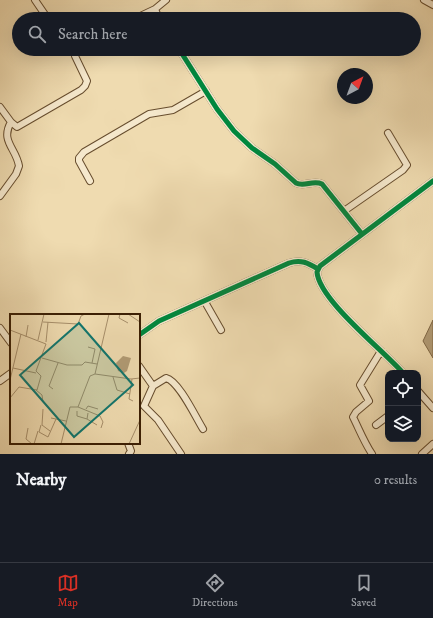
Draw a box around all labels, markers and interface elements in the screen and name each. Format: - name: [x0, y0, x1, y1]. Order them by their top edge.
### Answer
- search box: [12, 12, 421, 56]
- icon: search: [26, 23, 48, 45]
- text: Search here: [58, 25, 127, 44]
- north arrow: [337, 68, 373, 104]
- inset map: [10, 314, 140, 444]
- map controls: [385, 370, 421, 442]
- button: locate: [385, 370, 421, 406]
- button: layers: [385, 406, 421, 442]
- text: Nearby: [16, 469, 66, 491]
- text: 0 results: [374, 472, 417, 488]
- tab: Map: [57, 572, 79, 610]
- tab: Directions: [192, 572, 238, 610]
- tab: Saved: [351, 572, 376, 610]

